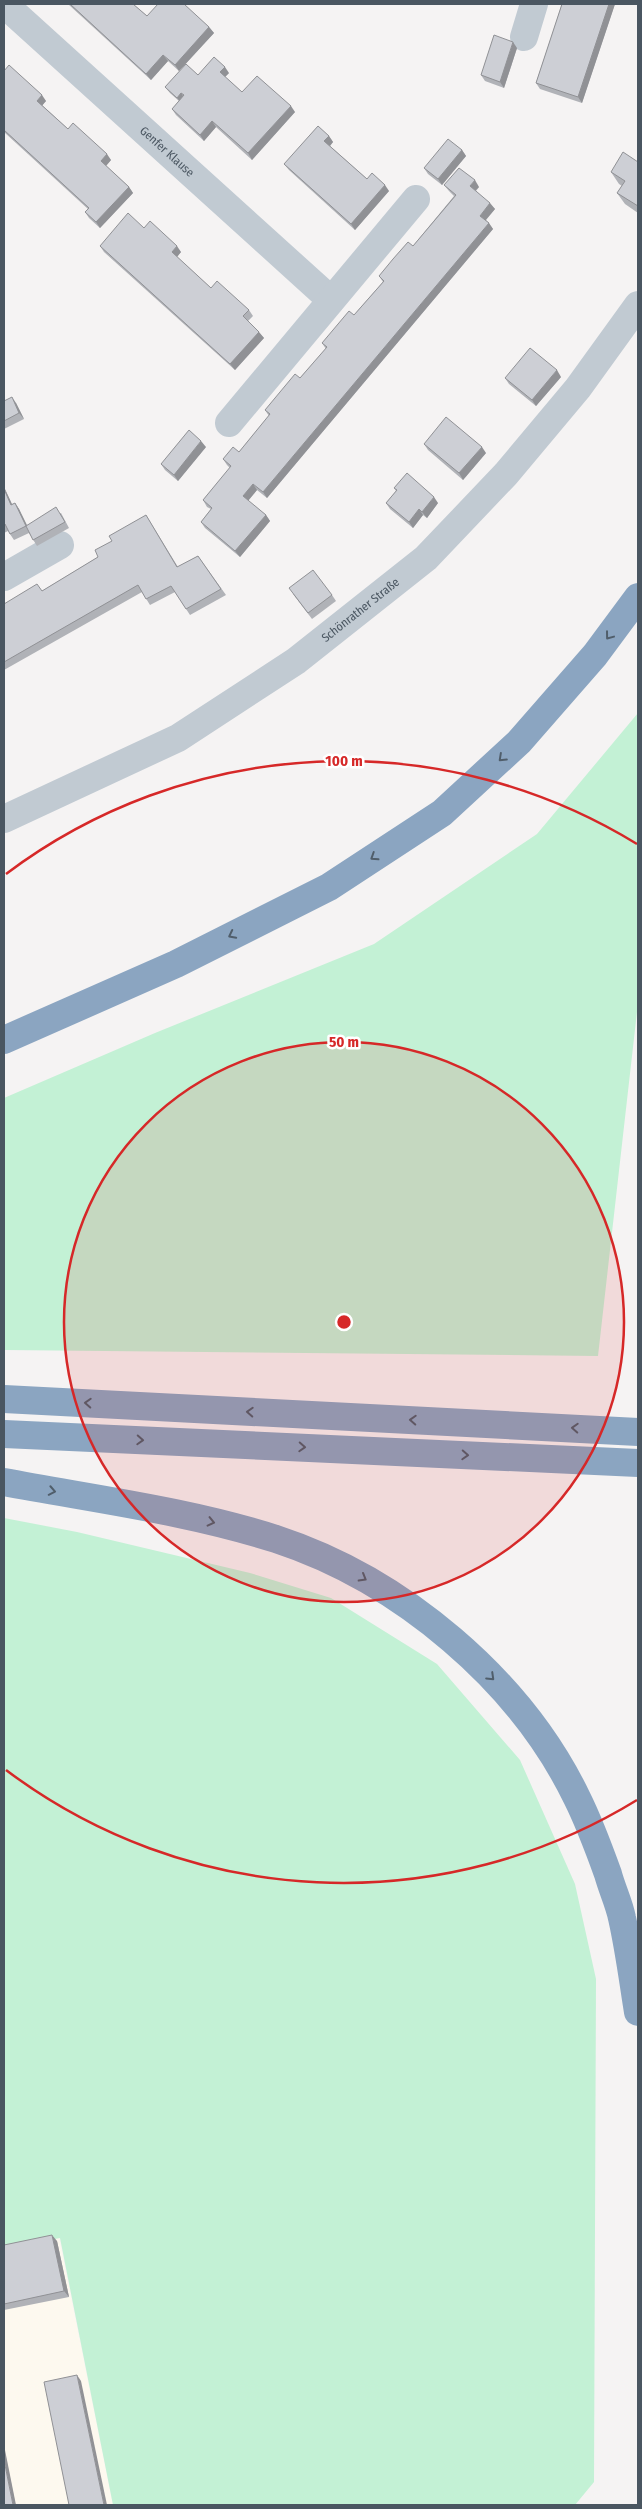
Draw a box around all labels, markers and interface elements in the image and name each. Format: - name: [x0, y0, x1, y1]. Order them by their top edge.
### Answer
- street label: Genfer Klause: [137, 124, 197, 180]
- street label: Schönrather Straße: [319, 575, 402, 645]
- one-way arrow: [606, 630, 615, 640]
- text: 100 m: [325, 752, 363, 770]
- one-way arrow: [498, 752, 507, 761]
- one-way arrow: [370, 851, 380, 860]
- one-way arrow: [228, 929, 237, 940]
- text: 50 m: [329, 1033, 359, 1051]
- centre of rings: [335, 1313, 353, 1331]
- one-way arrow: [84, 1398, 92, 1409]
- one-way arrow: [246, 1406, 254, 1417]
- one-way arrow: [408, 1414, 416, 1425]
- one-way arrow: [571, 1423, 579, 1434]
- one-way arrow: [136, 1434, 144, 1445]
- one-way arrow: [298, 1442, 306, 1453]
- one-way arrow: [461, 1449, 469, 1460]
- one-way arrow: [47, 1485, 56, 1496]
- one-way arrow: [207, 1516, 216, 1527]
- one-way arrow: [357, 1572, 366, 1582]
- one-way arrow: [485, 1671, 494, 1680]

